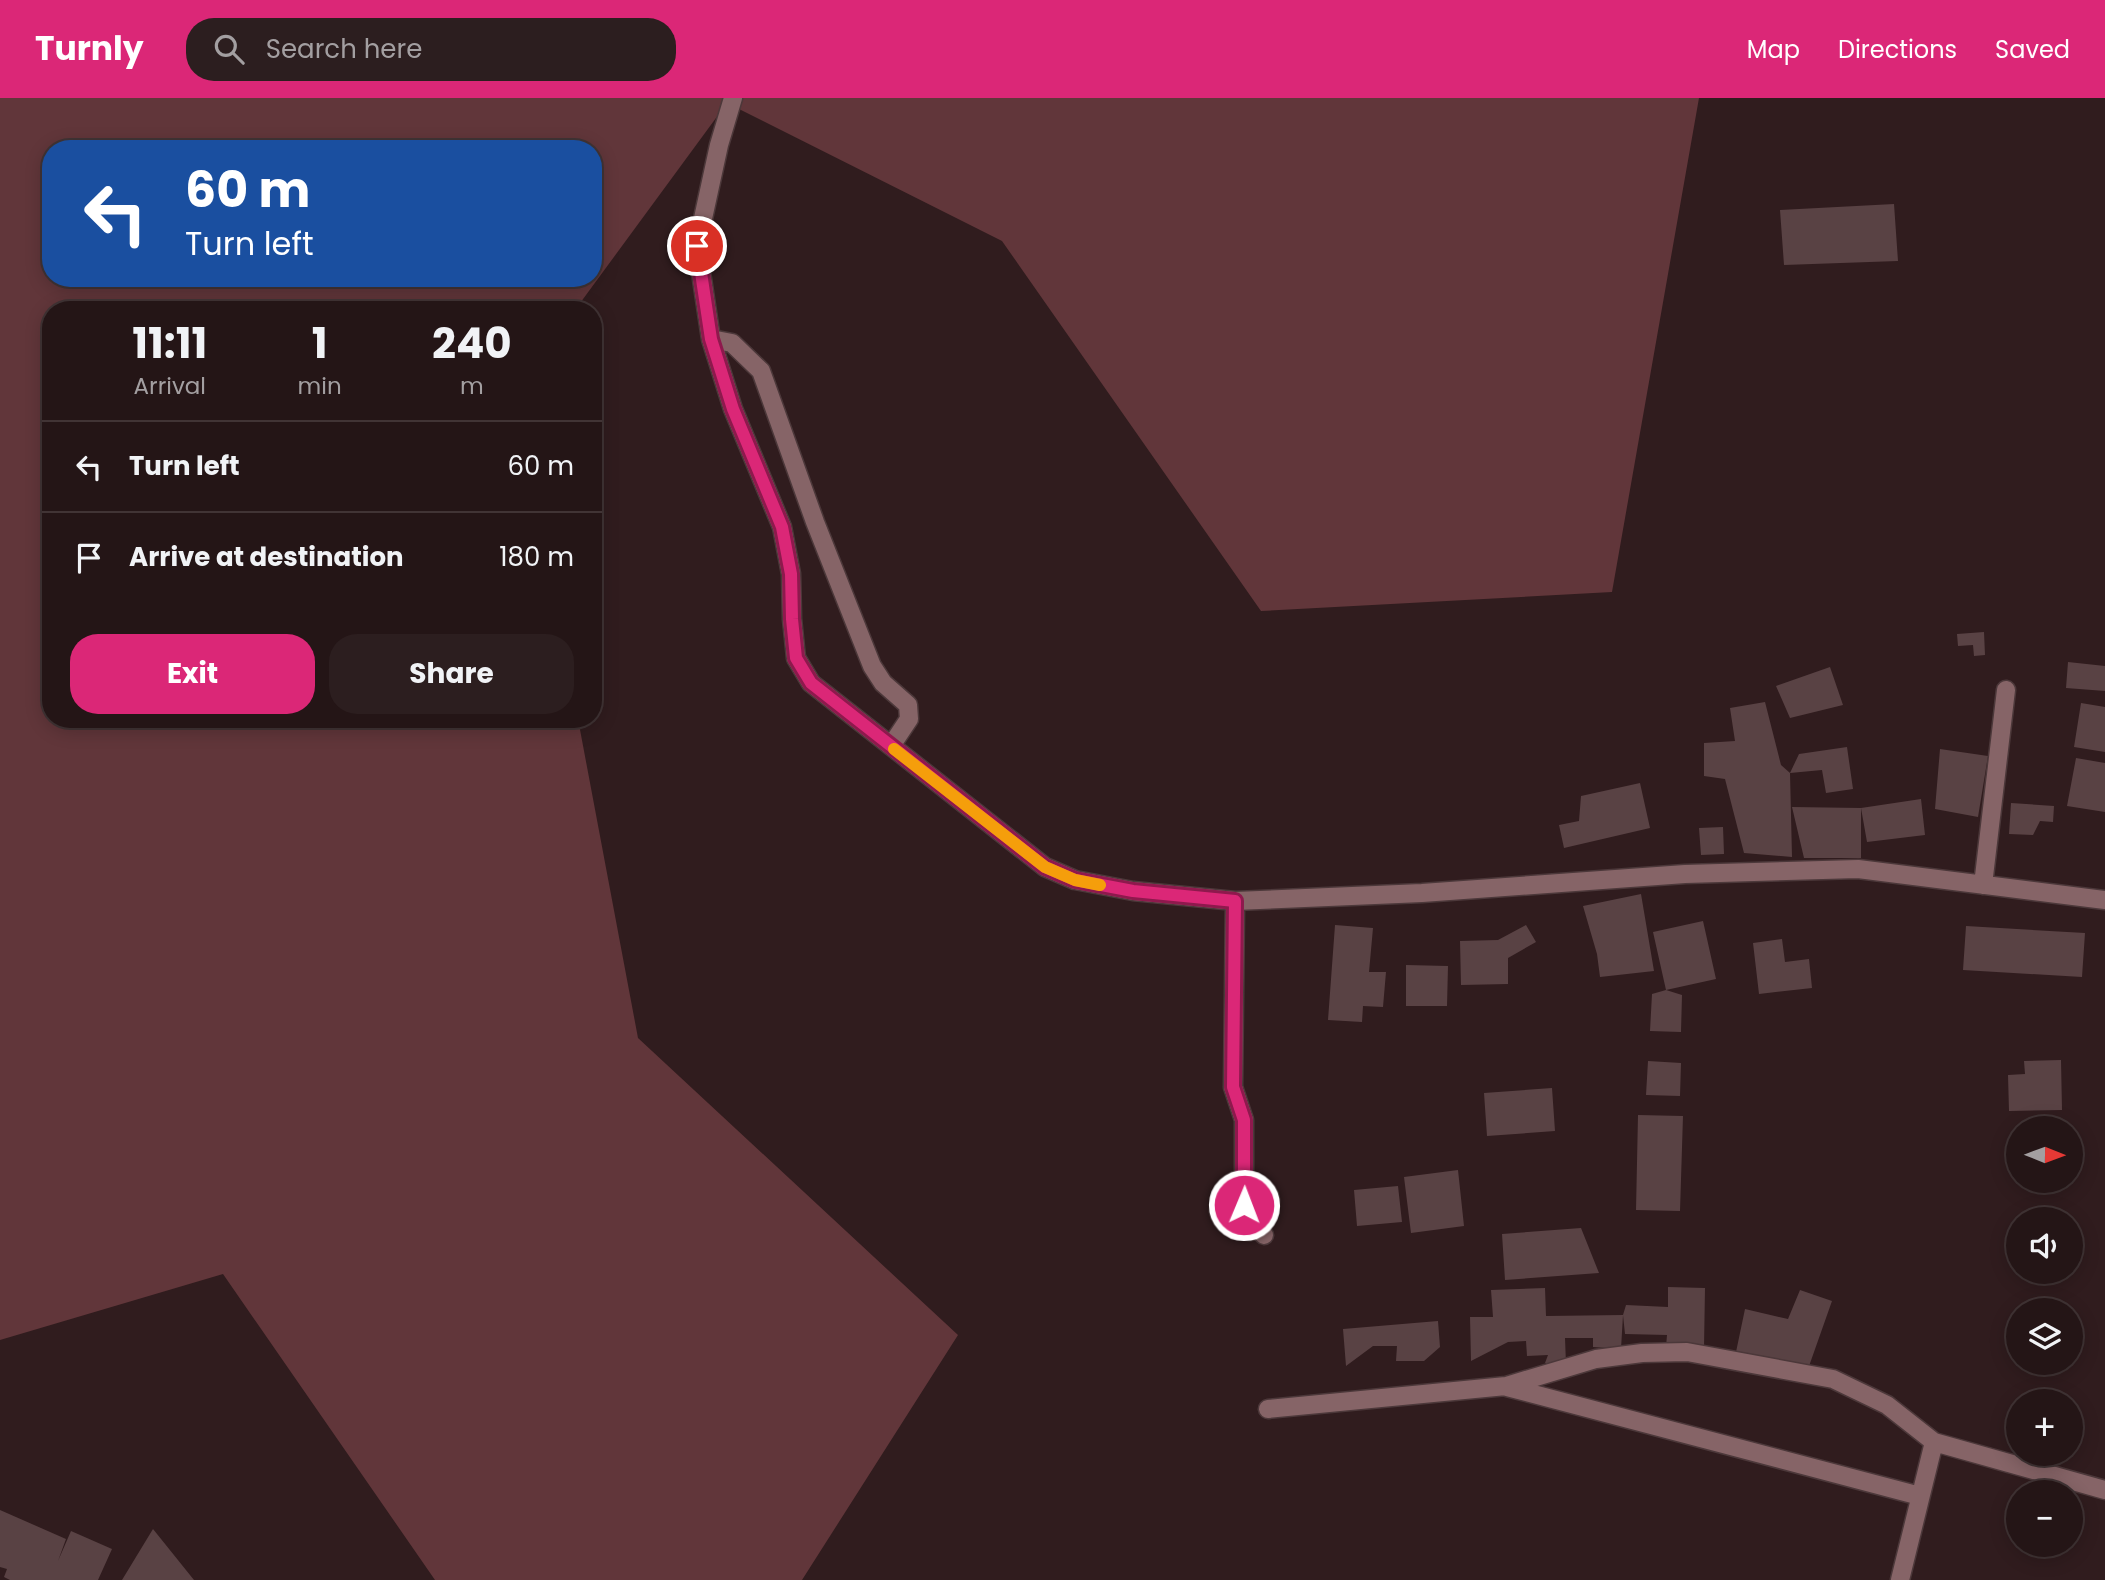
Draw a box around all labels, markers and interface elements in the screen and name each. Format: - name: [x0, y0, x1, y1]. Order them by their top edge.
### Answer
- search box: [186, 18, 676, 81]
- text: Turnly: [35, 25, 144, 72]
- icon: search: [210, 30, 248, 68]
- text: Search here: [266, 31, 422, 67]
- text: Map: [1747, 33, 1800, 66]
- text: Directions: [1838, 33, 1957, 66]
- text: Saved: [1995, 33, 2070, 66]
- text: 60 m: [185, 156, 310, 224]
- icon: left: [70, 168, 161, 259]
- pin: [667, 216, 727, 276]
- text: Turn left: [185, 221, 314, 266]
- icon: arrive: [678, 227, 716, 265]
- text: 11:11: [132, 314, 207, 373]
- text: 1: [312, 314, 328, 373]
- text: 240: [432, 314, 512, 373]
- text: Arrival: [134, 370, 206, 402]
- text: min: [298, 370, 342, 402]
- text: m: [460, 370, 484, 402]
- icon: left: [70, 448, 108, 486]
- text: Turn left: [129, 448, 240, 484]
- text: 60 m: [507, 448, 574, 484]
- icon: arrive: [70, 539, 108, 577]
- text: Arrive at destination: [129, 539, 404, 575]
- text: 180 m: [499, 539, 574, 575]
- button: Exit: [70, 634, 315, 714]
- button: Share: [329, 634, 574, 714]
- north arrow: [2006, 1116, 2082, 1194]
- map controls: [2006, 1116, 2083, 1557]
- position arrow: [1207, 1168, 1281, 1242]
- button: sound: [2006, 1207, 2083, 1284]
- button: layers: [2006, 1298, 2083, 1375]
- button: +: [2006, 1389, 2083, 1466]
- button: −: [2006, 1480, 2083, 1557]

